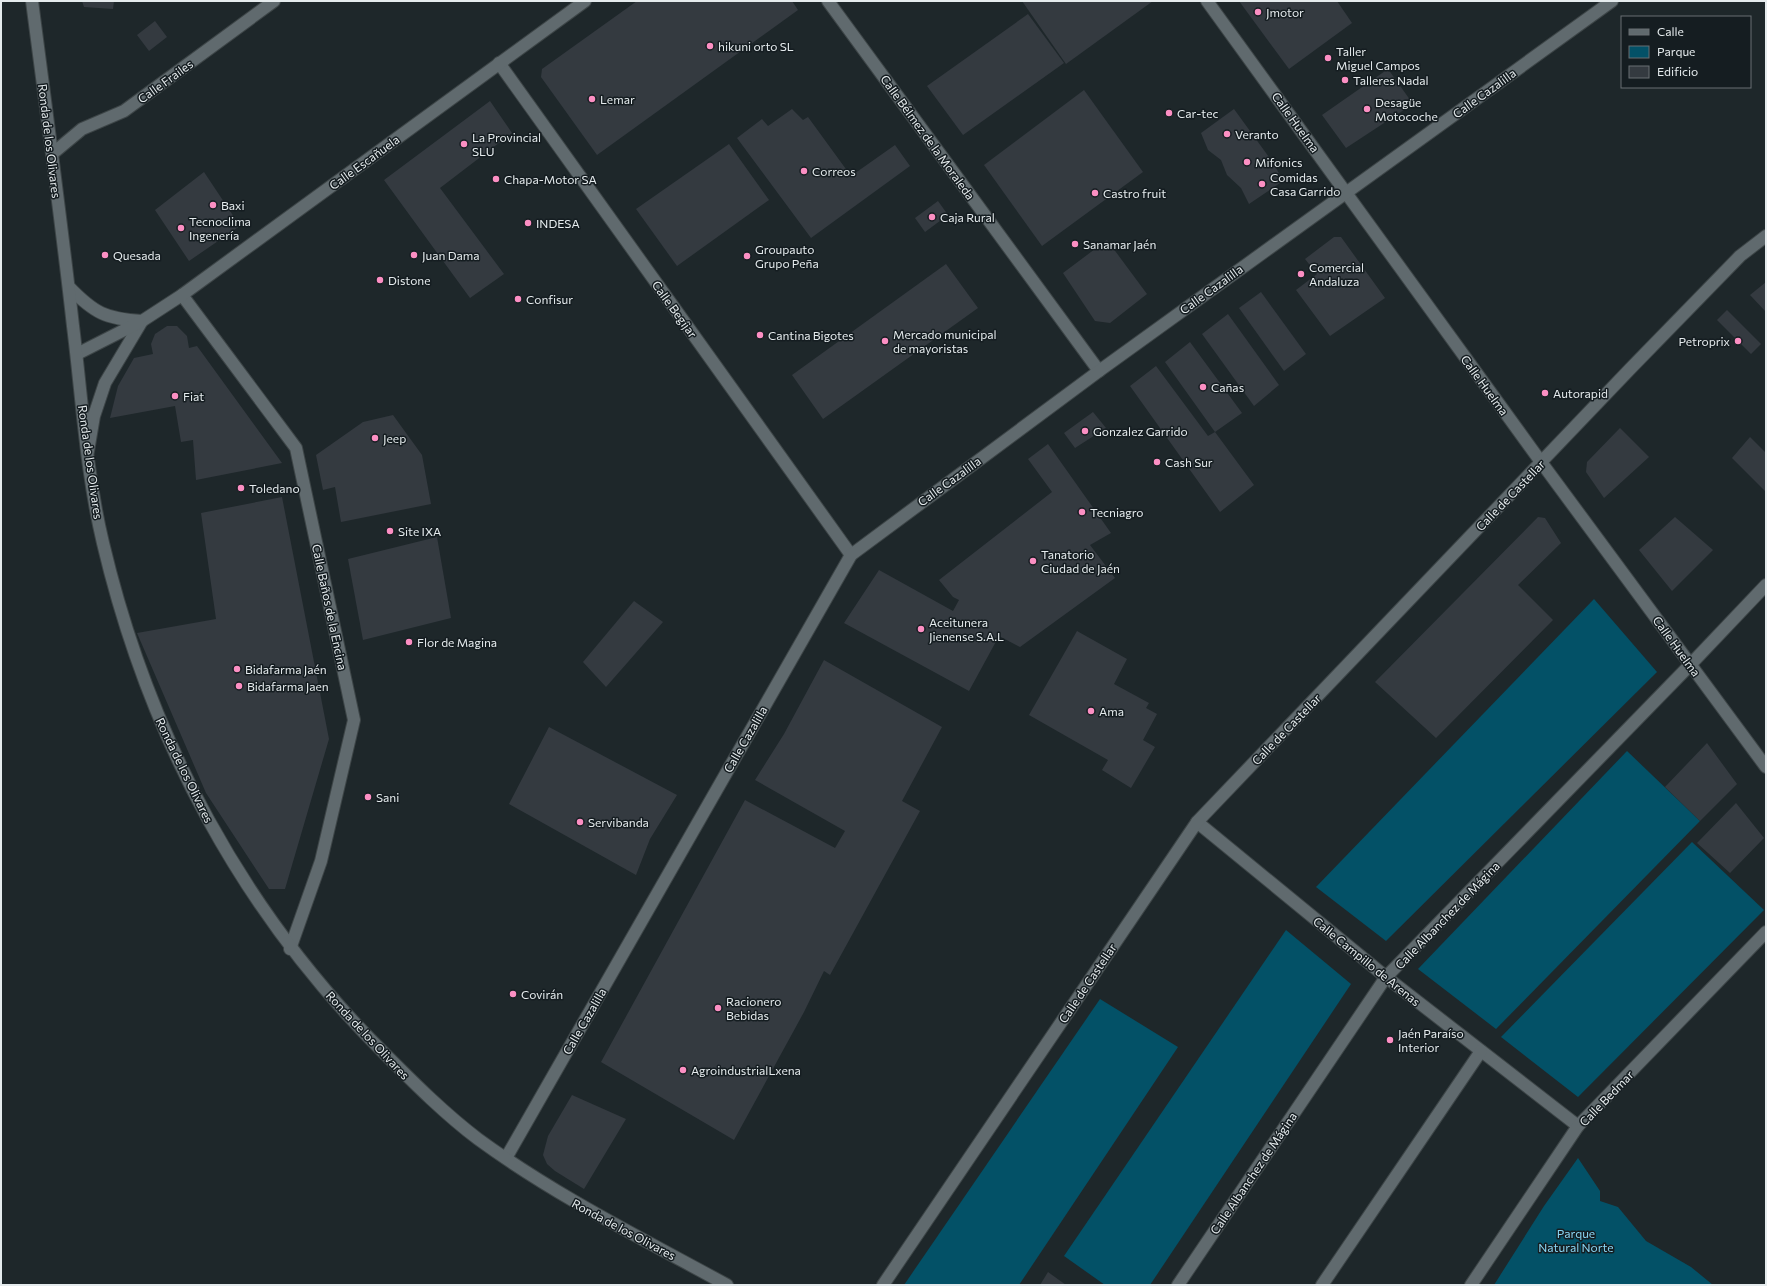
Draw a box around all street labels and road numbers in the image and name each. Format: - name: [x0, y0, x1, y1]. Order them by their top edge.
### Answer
- street label: Calle Frailes: [135, 56, 195, 106]
- street label: Calle Cazalilla: [1450, 65, 1518, 121]
- street label: Calle Bélmez de la Moraleda: [878, 72, 978, 202]
- street label: Ronda de los Olivares: [36, 83, 64, 199]
- street label: Calle Huelma: [1269, 89, 1323, 155]
- street label: Calle Escañuela: [326, 132, 402, 192]
- street label: Calle Cazalilla: [1177, 261, 1245, 317]
- street label: Calle Begíjar: [650, 278, 700, 340]
- street label: Calle Huelma: [1458, 352, 1512, 418]
- street label: Ronda de los Olivares: [76, 404, 106, 520]
- street label: Calle Cazalilla: [915, 453, 983, 509]
- street label: Calle de Castellar: [1473, 457, 1547, 533]
- street label: Calle Baños de la Encina: [310, 543, 350, 671]
- street label: Calle Huelma: [1650, 613, 1704, 679]
- street label: Calle de Castellar: [1249, 691, 1323, 767]
- street label: Calle Cazalilla: [720, 703, 770, 775]
- street label: Ronda de los Olivares: [153, 715, 217, 825]
- street label: Calle Albanchez de Mágina: [1392, 858, 1502, 972]
- street label: Calle Campillo de Arenas: [1311, 914, 1423, 1008]
- street label: Calle de Castellar: [1055, 940, 1119, 1025]
- street label: Calle Cazalilla: [559, 985, 609, 1057]
- street label: Ronda de los Olivares: [324, 988, 412, 1082]
- street label: Calle Bedmar: [1576, 1067, 1636, 1129]
- street label: Calle Albanchez de Mágina: [1207, 1109, 1299, 1237]
- street label: Ronda de los Olivares: [570, 1196, 678, 1262]

